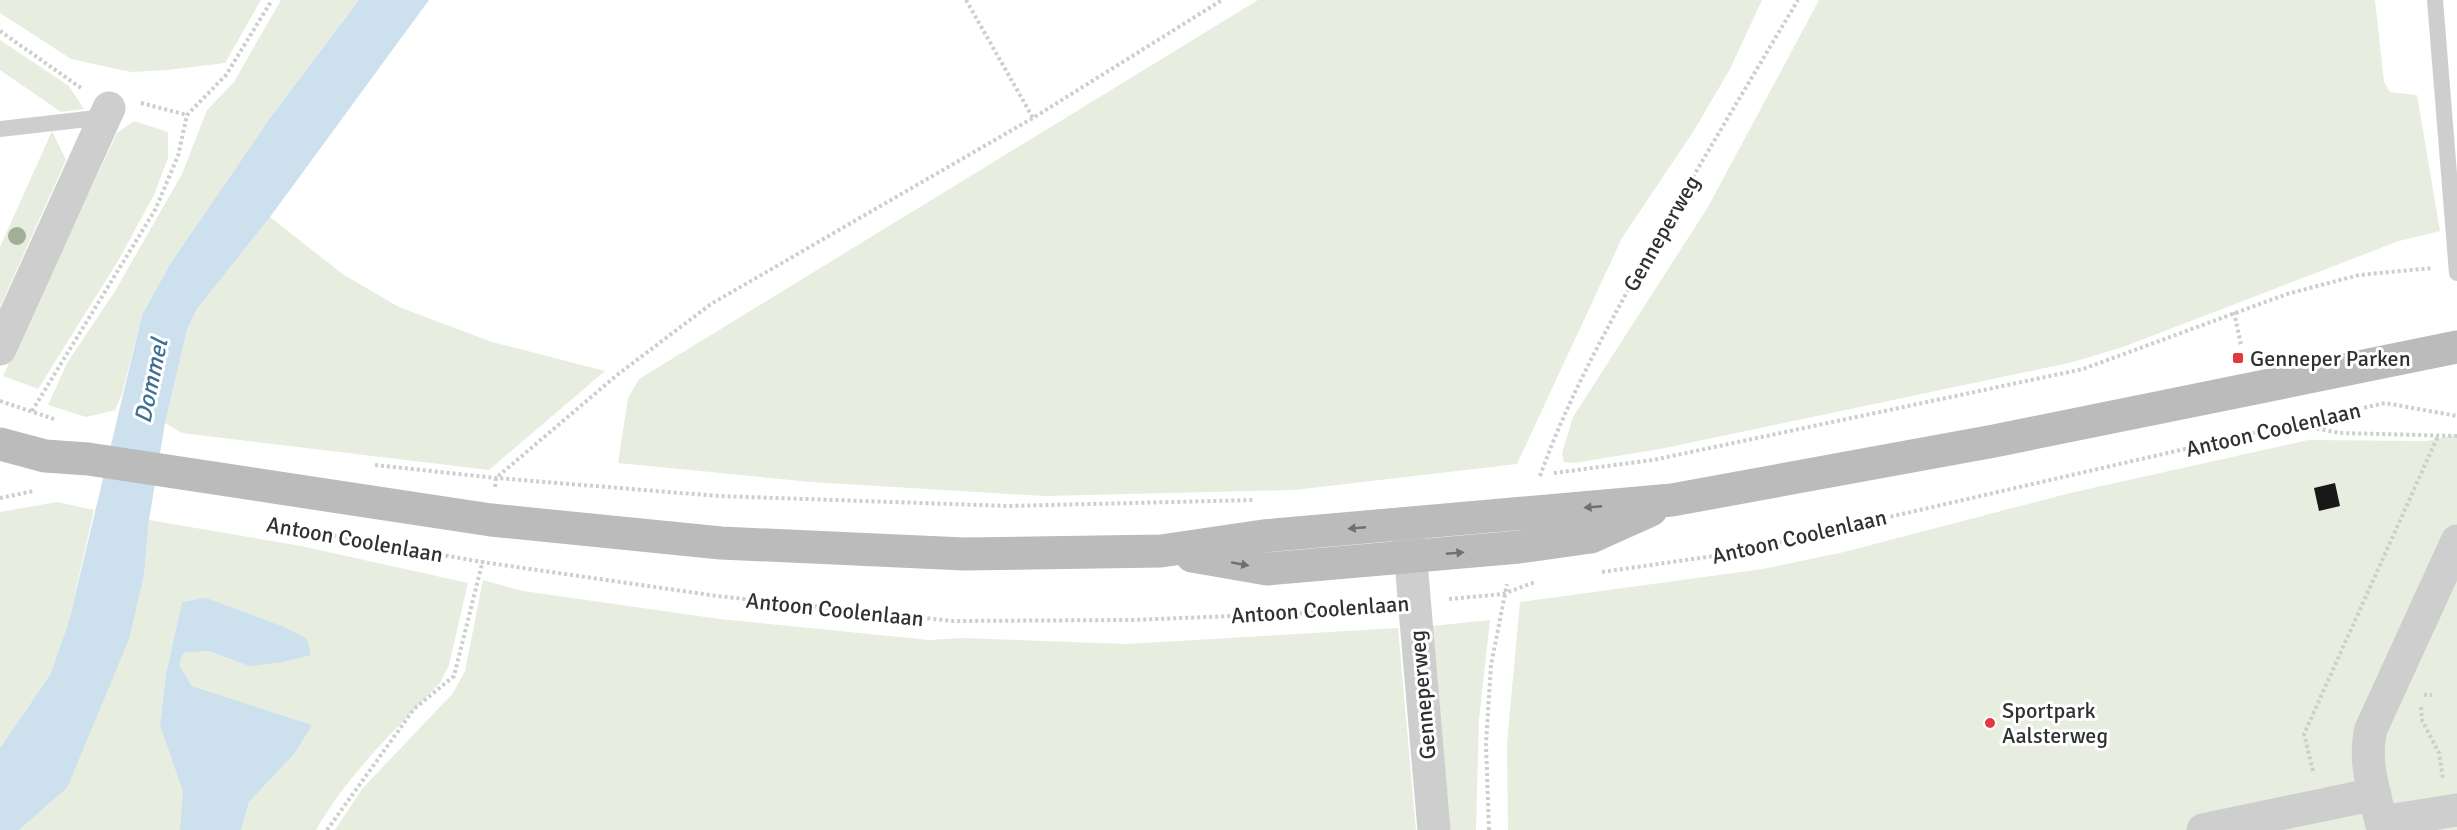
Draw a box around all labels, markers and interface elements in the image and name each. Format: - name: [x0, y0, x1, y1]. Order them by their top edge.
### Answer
- street label: Genneperweg: [1617, 170, 1706, 296]
- water label: Dommel: [127, 334, 175, 426]
- place label: Genneper Parken: [2250, 345, 2411, 372]
- marker: Genneper Parken: [2231, 351, 2245, 365]
- street label: Antoon Coolenlaan: [2183, 396, 2363, 463]
- one-way arrow: [1583, 502, 1602, 512]
- street label: Antoon Coolenlaan: [1709, 503, 1889, 570]
- street label: Antoon Coolenlaan: [265, 511, 445, 568]
- one-way arrow: [1347, 524, 1366, 533]
- one-way arrow: [1445, 548, 1464, 558]
- one-way arrow: [1230, 560, 1249, 569]
- street label: Antoon Coolenlaan: [745, 587, 925, 632]
- street label: Antoon Coolenlaan: [1230, 590, 1410, 629]
- street label: Genneperweg: [1403, 629, 1442, 761]
- place label: Sportpark Aalsterweg: [2002, 697, 2108, 749]
- marker: Sportpark Aalsterweg: [1983, 716, 1997, 730]

